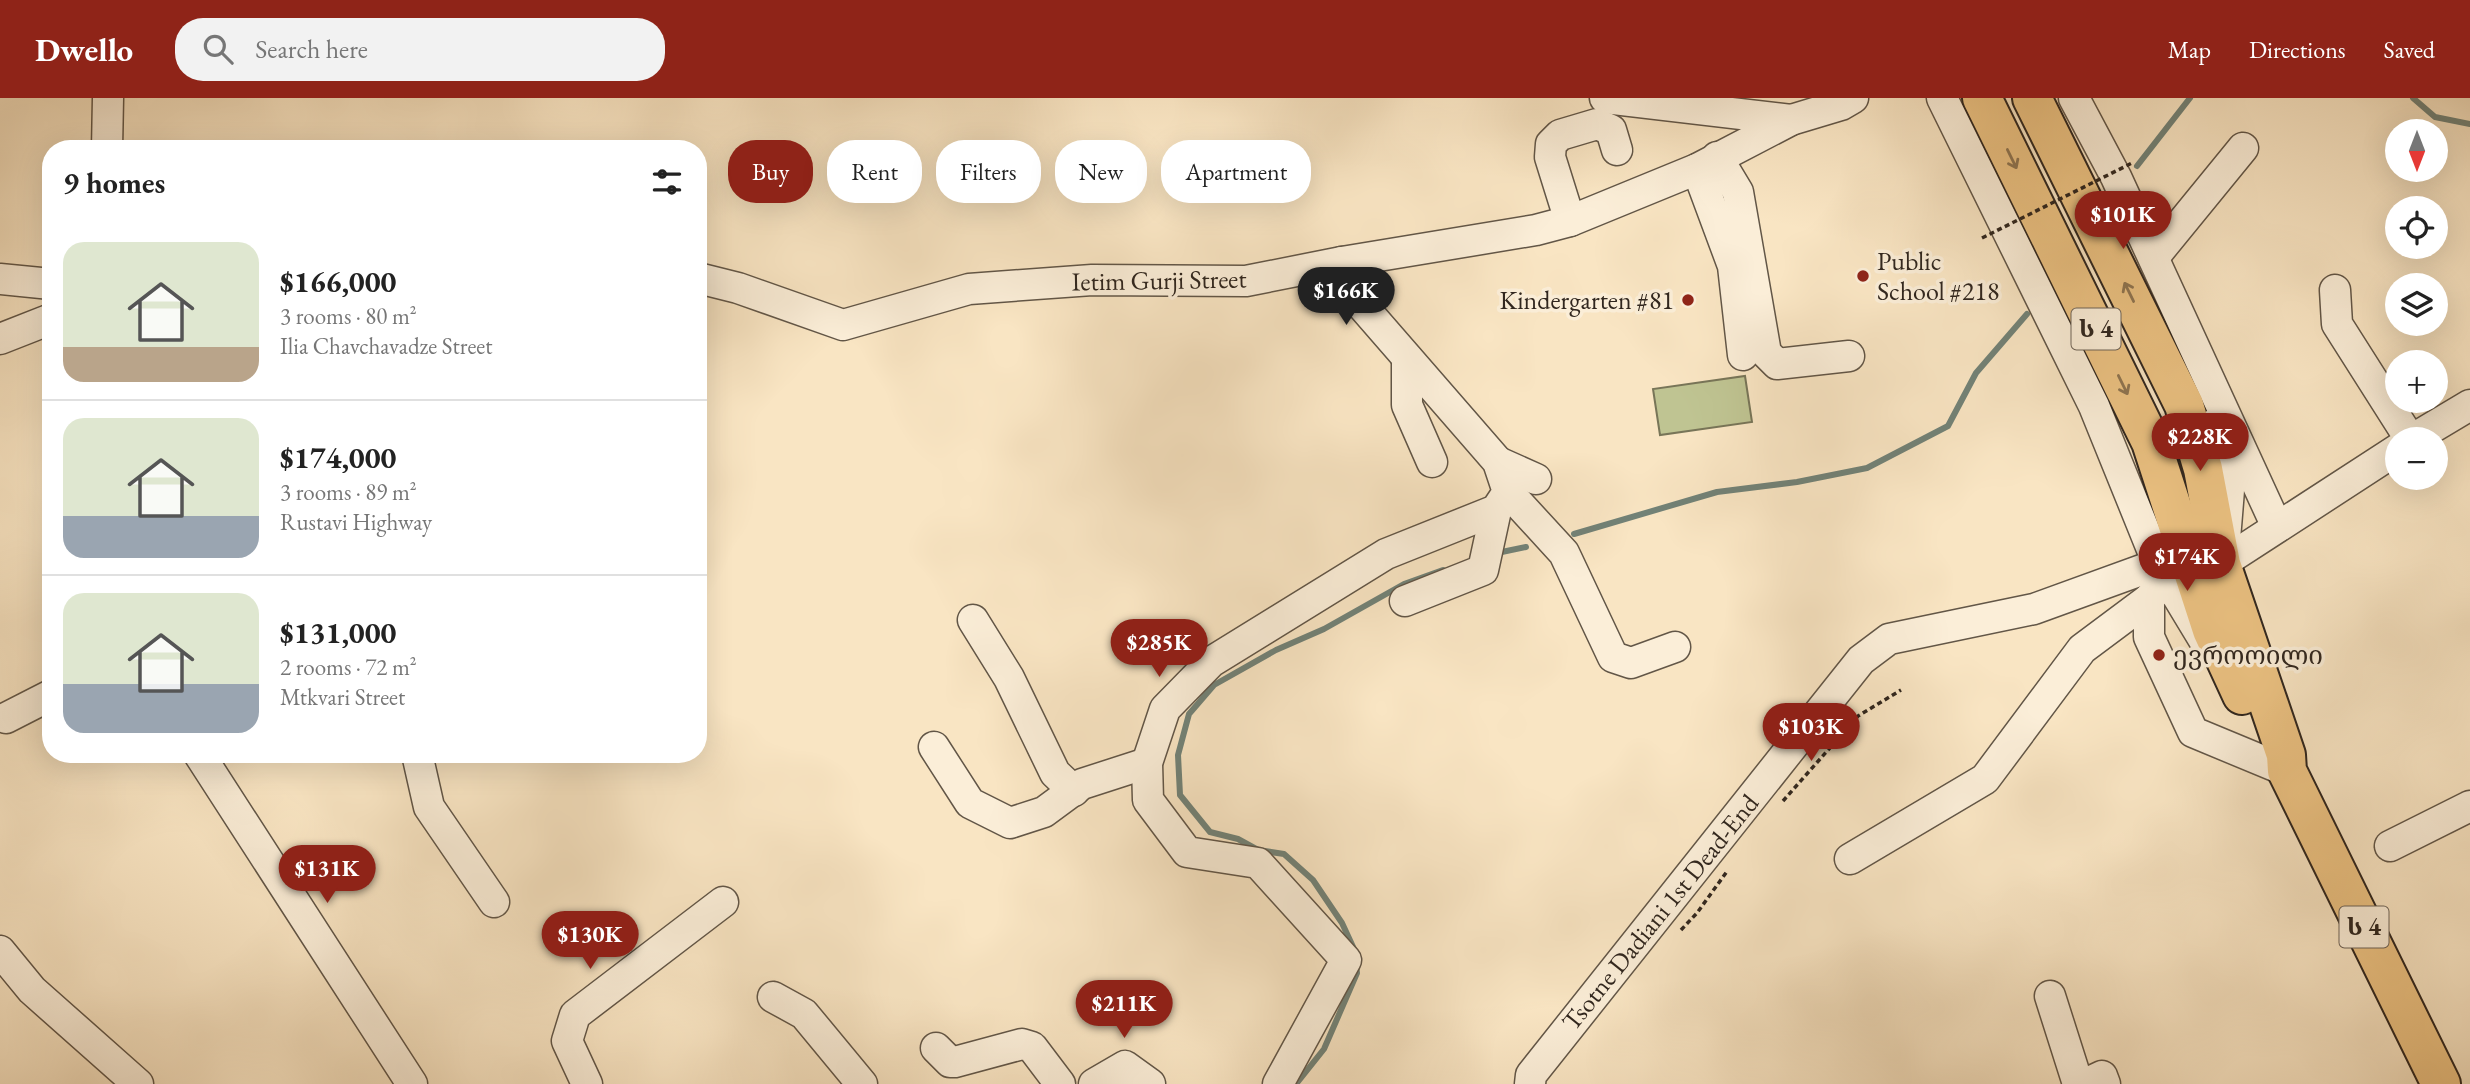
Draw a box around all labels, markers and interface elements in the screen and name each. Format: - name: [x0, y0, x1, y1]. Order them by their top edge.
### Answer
- search box: [175, 18, 665, 81]
- text: Dwello: [35, 28, 133, 71]
- icon: search: [199, 30, 237, 68]
- text: Search here: [255, 32, 368, 66]
- text: Map: [2168, 34, 2211, 65]
- text: Directions: [2249, 34, 2346, 65]
- text: Saved: [2384, 34, 2435, 65]
- north arrow: [2385, 119, 2448, 182]
- map controls: [2385, 119, 2448, 490]
- chip: Buy: [728, 140, 813, 203]
- chip: Rent: [827, 140, 922, 203]
- chip: Filters: [936, 140, 1041, 203]
- chip: New: [1055, 140, 1147, 203]
- chip: Apartment: [1161, 140, 1311, 203]
- one-way arrow: [2006, 148, 2019, 169]
- text: 9 homes: [63, 163, 165, 202]
- icon: filters: [648, 163, 686, 201]
- pin: $101K: [2074, 192, 2172, 251]
- button: locate: [2385, 196, 2448, 259]
- text: $101K: [2091, 199, 2155, 229]
- place label: Public School #218: [1877, 244, 1999, 308]
- street label: Ietim Gurji Street: [1071, 261, 1247, 299]
- text: $166,000: [280, 262, 396, 301]
- pin: $166K: [1297, 268, 1395, 327]
- marker: Public School #218: [1855, 268, 1871, 284]
- icon: home: [119, 270, 203, 354]
- button: layers: [2385, 273, 2448, 336]
- text: $166K: [1314, 275, 1378, 305]
- one-way arrow: [2121, 282, 2135, 303]
- place label: Kindergarten #81: [1499, 283, 1674, 317]
- marker: Kindergarten #81: [1680, 292, 1696, 308]
- text: 3 rooms · 80 m²: [280, 301, 417, 331]
- road number: ს 4: [2072, 308, 2120, 350]
- text: Ilia Chavchavadze Street: [280, 331, 492, 361]
- button: +: [2385, 350, 2448, 413]
- one-way arrow: [2117, 374, 2131, 395]
- pin: $228K: [2151, 414, 2249, 473]
- text: $228K: [2168, 421, 2232, 451]
- button: −: [2385, 427, 2448, 490]
- text: $174,000: [280, 438, 396, 477]
- icon: home: [119, 446, 203, 530]
- text: 3 rooms · 89 m²: [280, 477, 417, 507]
- text: Rustavi Highway: [280, 507, 432, 537]
- pin: $174K: [2138, 533, 2236, 593]
- text: $174K: [2155, 541, 2219, 571]
- text: $131,000: [280, 613, 396, 652]
- pin: $285K: [1110, 620, 1208, 679]
- icon: home: [119, 621, 203, 705]
- text: $285K: [1127, 627, 1191, 657]
- place label: ევროოილი: [2173, 638, 2323, 672]
- marker: ევროოილი: [2151, 647, 2167, 663]
- text: 2 rooms · 72 m²: [280, 652, 417, 682]
- text: Mtkvari Street: [280, 682, 405, 712]
- pin: $103K: [1762, 704, 1860, 763]
- text: $103K: [1779, 711, 1843, 741]
- street label: Tsotne Dadiani 1st Dead-End: [1554, 786, 1766, 1037]
- pin: $131K: [278, 846, 376, 905]
- text: $131K: [295, 853, 359, 883]
- road number: ს 4: [2340, 906, 2388, 948]
- pin: $130K: [541, 912, 639, 971]
- text: $130K: [558, 919, 622, 949]
- pin: $211K: [1075, 981, 1173, 1040]
- text: $211K: [1092, 988, 1156, 1018]

